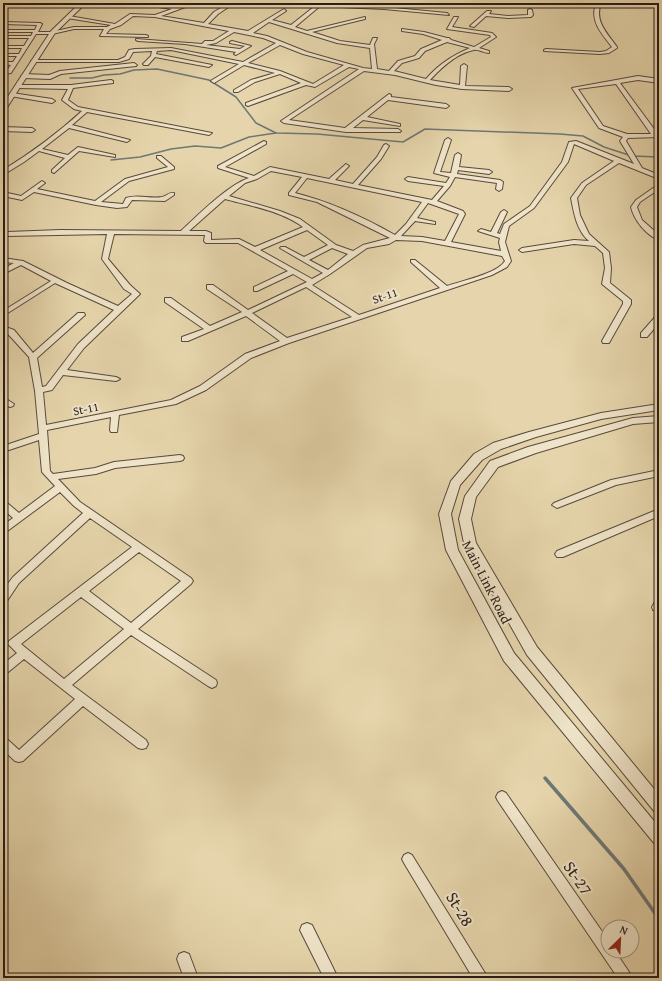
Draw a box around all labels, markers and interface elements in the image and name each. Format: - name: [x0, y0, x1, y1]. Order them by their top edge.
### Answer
- street label: St-11: [370, 283, 400, 308]
- street label: St-11: [72, 398, 100, 419]
- street label: Main Link Road: [457, 537, 517, 628]
- street label: St-27: [558, 856, 599, 900]
- street label: St-28: [440, 887, 481, 931]
- north arrow: [600, 919, 640, 959]
- text: N: [617, 921, 631, 939]

